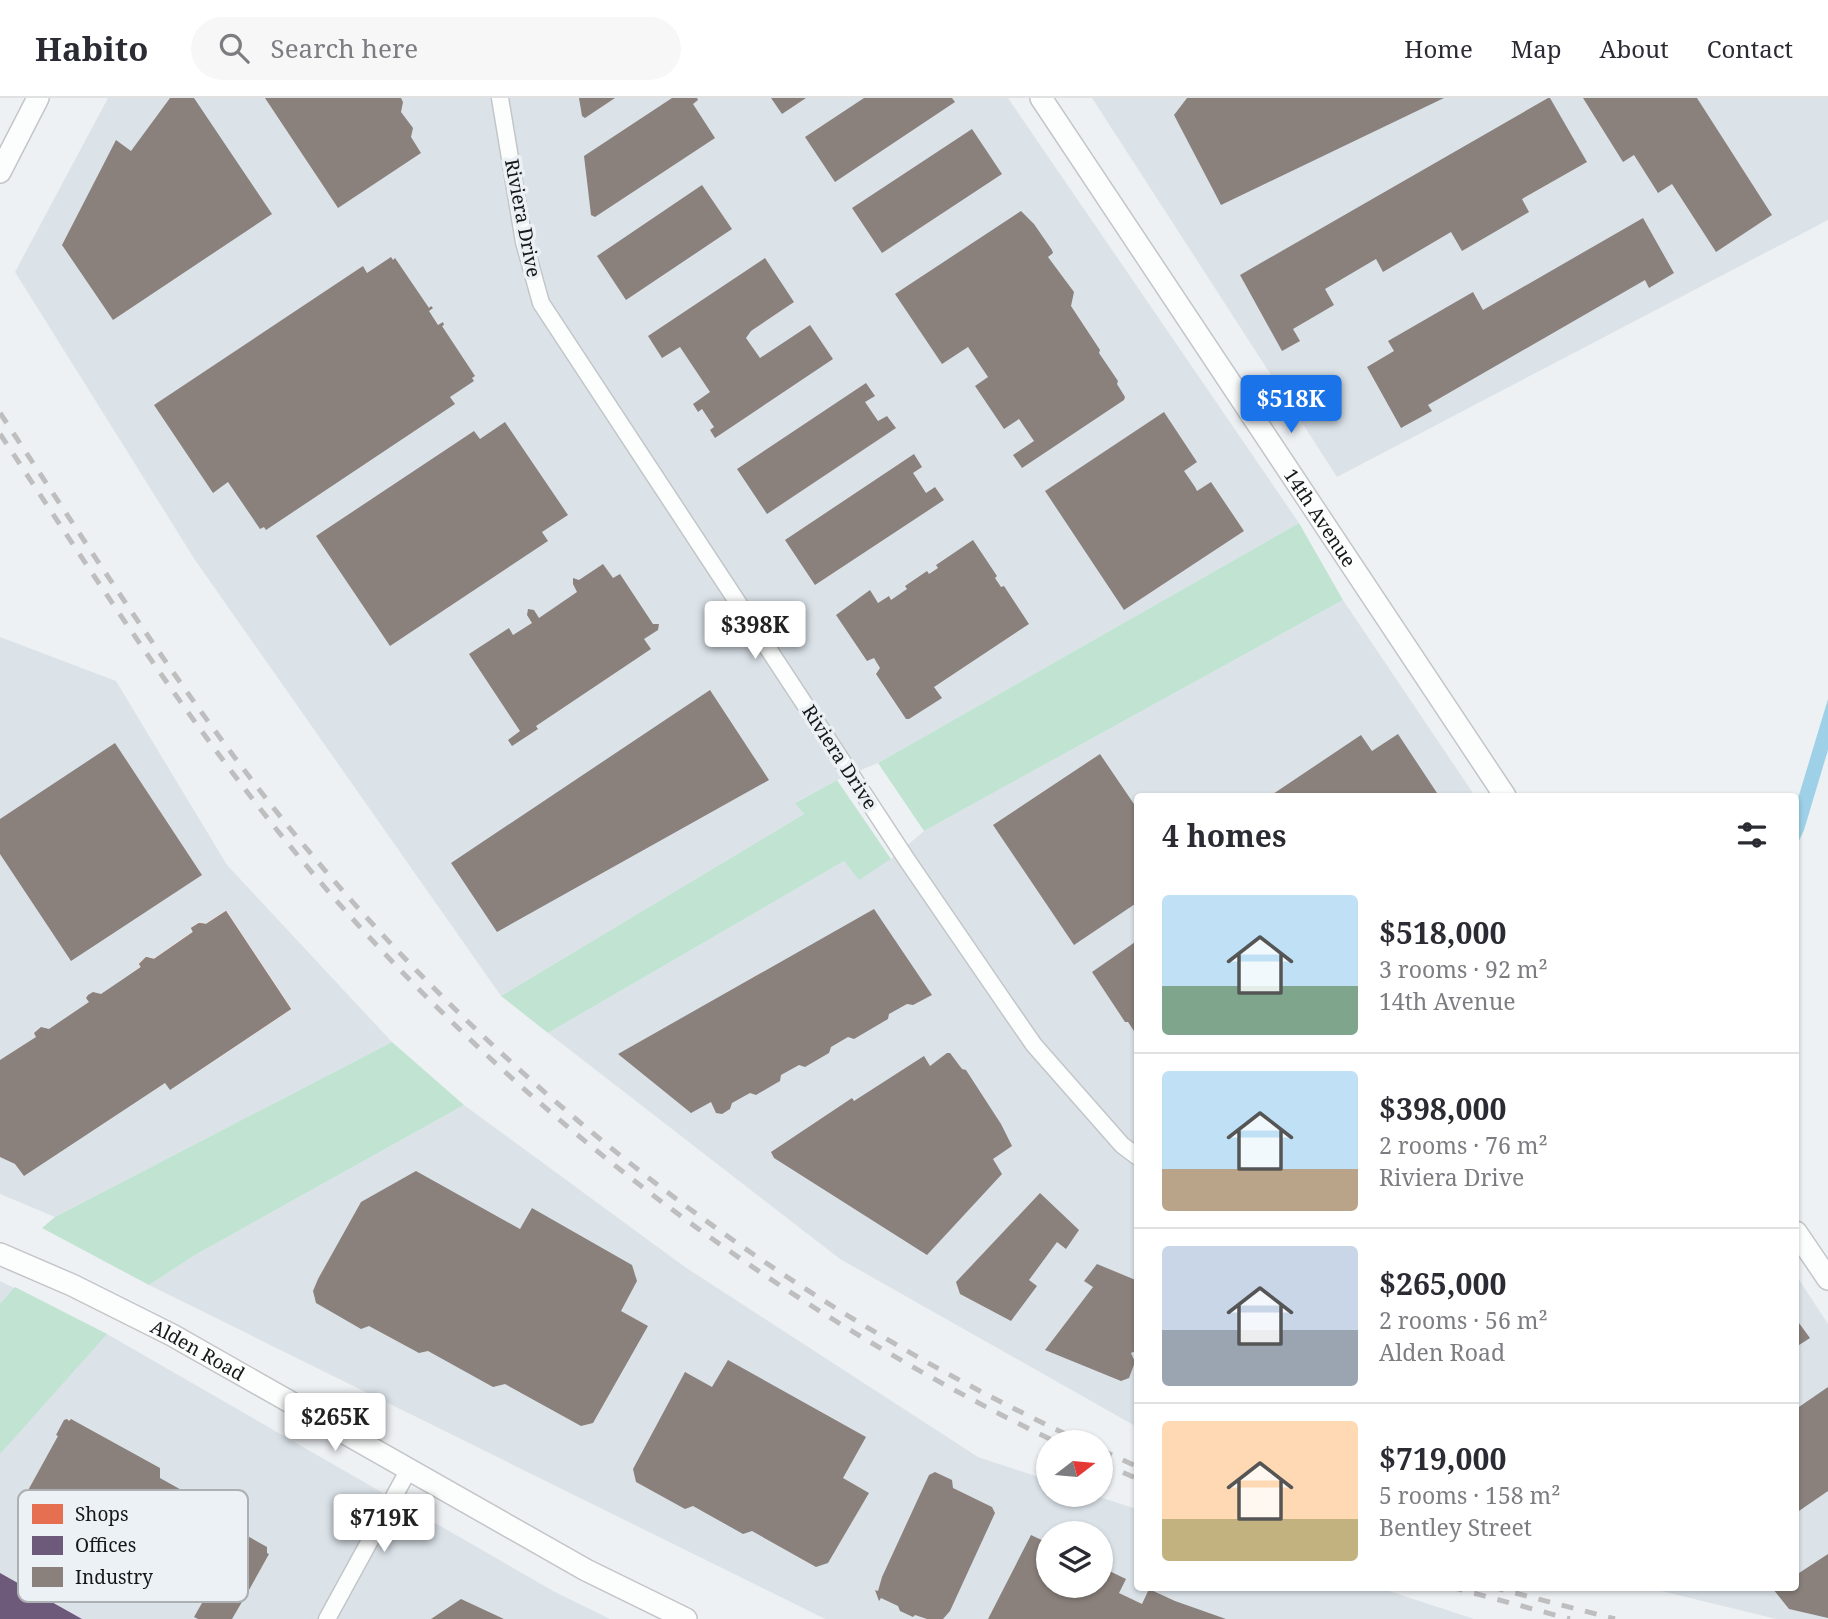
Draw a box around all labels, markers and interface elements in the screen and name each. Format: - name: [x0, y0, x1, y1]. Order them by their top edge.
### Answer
- search box: [191, 17, 681, 80]
- text: Habito: [35, 26, 149, 71]
- icon: search: [215, 29, 253, 67]
- text: Search here: [271, 30, 418, 66]
- text: Home: [1404, 32, 1473, 65]
- text: Map: [1511, 32, 1562, 65]
- text: About: [1600, 32, 1669, 65]
- text: Contact: [1707, 32, 1793, 65]
- street label: Riviera Drive: [499, 157, 547, 279]
- pin: $518K: [1242, 376, 1340, 435]
- text: $518K: [1257, 382, 1325, 414]
- street label: 14th Avenue: [1278, 463, 1362, 572]
- pin: $398K: [706, 602, 804, 661]
- text: $398K: [721, 608, 789, 640]
- street label: Riviera Drive: [796, 700, 884, 814]
- text: 4 homes: [1162, 815, 1286, 856]
- icon: filters: [1733, 816, 1771, 854]
- text: $518,000: [1379, 912, 1506, 953]
- icon: home: [1218, 923, 1302, 1007]
- text: 3 rooms · 92 m²: [1379, 953, 1548, 985]
- text: 14th Avenue: [1379, 985, 1516, 1017]
- text: $398,000: [1379, 1088, 1506, 1129]
- icon: home: [1218, 1099, 1302, 1183]
- text: 2 rooms · 76 m²: [1379, 1129, 1548, 1161]
- text: Riviera Drive: [1379, 1161, 1524, 1193]
- text: $265,000: [1379, 1263, 1506, 1304]
- icon: home: [1218, 1274, 1302, 1358]
- text: 2 rooms · 56 m²: [1379, 1304, 1548, 1336]
- street label: Alden Road: [146, 1313, 250, 1387]
- text: Alden Road: [1379, 1336, 1505, 1368]
- pin: $265K: [286, 1394, 384, 1453]
- text: $265K: [301, 1400, 369, 1432]
- north arrow: [1036, 1430, 1113, 1507]
- map controls: [1036, 1430, 1113, 1598]
- text: $719,000: [1379, 1438, 1506, 1479]
- icon: home: [1218, 1449, 1302, 1533]
- text: 5 rooms · 158 m²: [1379, 1479, 1561, 1511]
- legend: [18, 1490, 248, 1602]
- pin: $719K: [335, 1494, 433, 1554]
- text: Shops: [75, 1501, 129, 1527]
- text: $719K: [350, 1501, 418, 1533]
- text: Bentley Street: [1379, 1511, 1532, 1543]
- button: layers: [1036, 1521, 1113, 1598]
- text: Offices: [75, 1532, 136, 1558]
- text: Industry: [75, 1564, 153, 1590]

